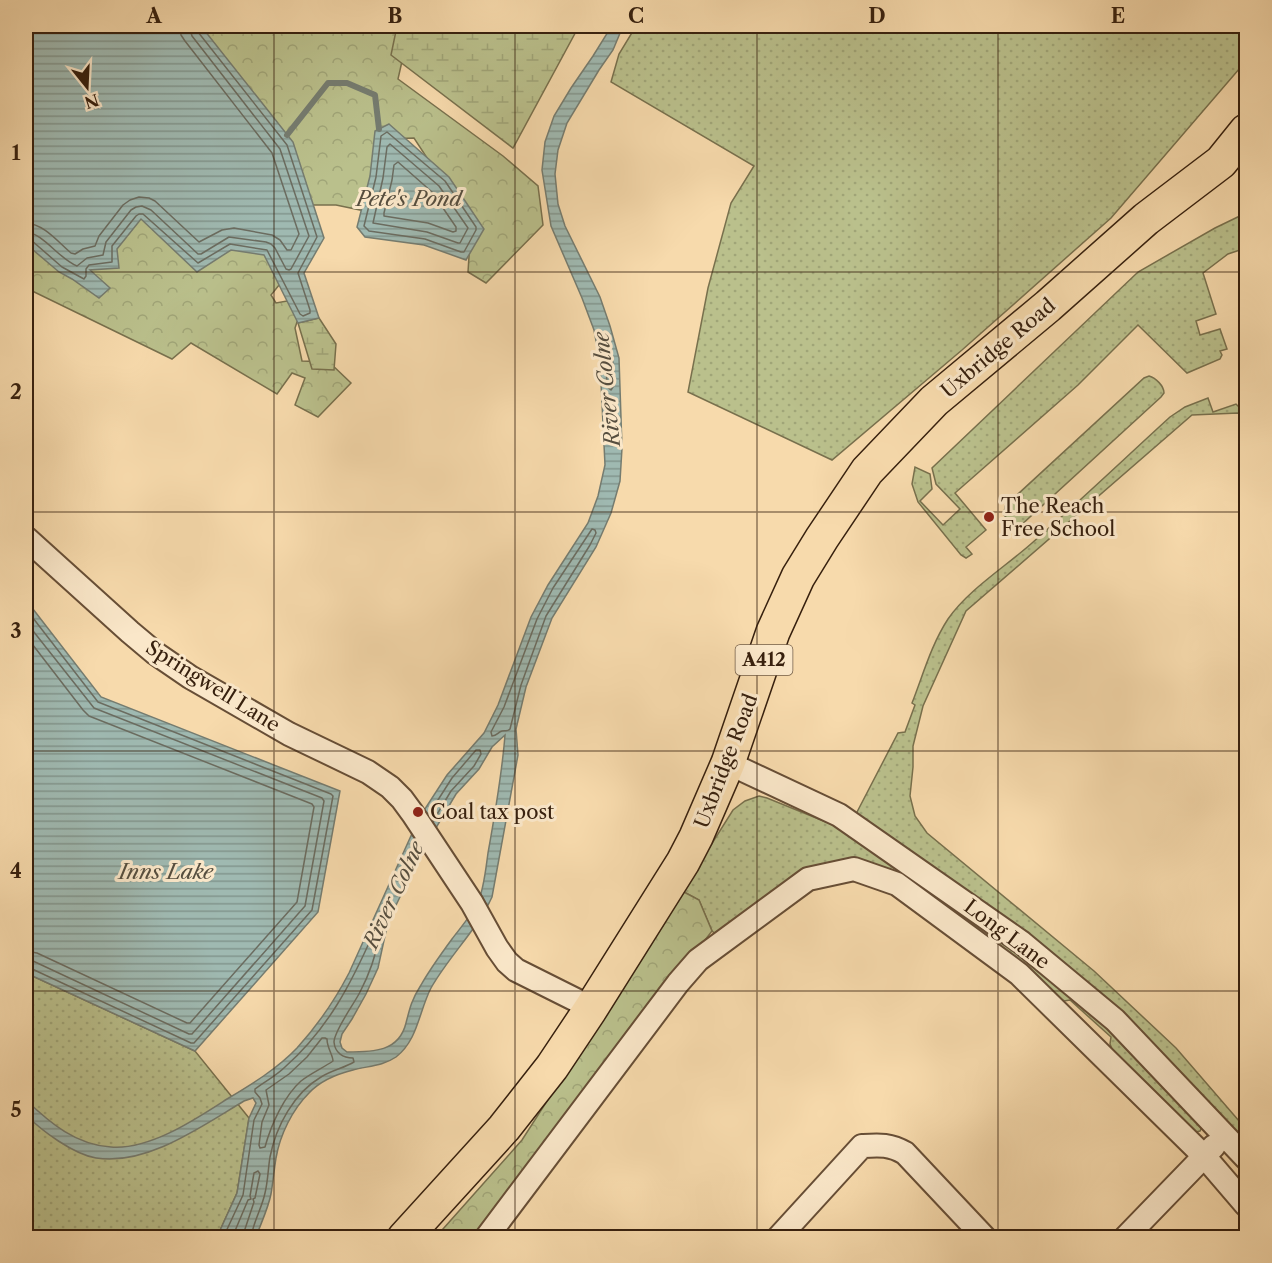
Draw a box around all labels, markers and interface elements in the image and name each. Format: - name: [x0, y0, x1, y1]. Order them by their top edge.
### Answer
- text: A: [145, 4, 162, 28]
- text: B: [388, 4, 403, 28]
- text: C: [628, 4, 644, 28]
- text: D: [868, 4, 886, 28]
- text: E: [1111, 4, 1125, 28]
- north arrow: [57, 57, 117, 117]
- text: N: [82, 90, 101, 113]
- text: 1: [12, 141, 21, 165]
- water label: Pete's Pond: [354, 186, 464, 211]
- street label: Uxbridge Road: [936, 293, 1060, 403]
- water label: River Colne: [588, 330, 625, 450]
- text: 2: [10, 380, 22, 404]
- place label: The Reach Free School: [1001, 494, 1115, 541]
- marker: The Reach Free School: [982, 510, 996, 524]
- text: 3: [10, 619, 22, 643]
- street label: Springwell Lane: [141, 635, 285, 737]
- road number: A412: [736, 645, 792, 675]
- street label: Uxbridge Road: [689, 690, 763, 832]
- place label: Coal tax post: [430, 800, 554, 824]
- marker: Coal tax post: [411, 805, 425, 819]
- water label: River Colne: [357, 837, 430, 954]
- text: 4: [10, 859, 22, 883]
- water label: Inns Lake: [117, 859, 214, 884]
- street label: Long Lane: [959, 894, 1055, 974]
- text: 5: [10, 1098, 22, 1122]

